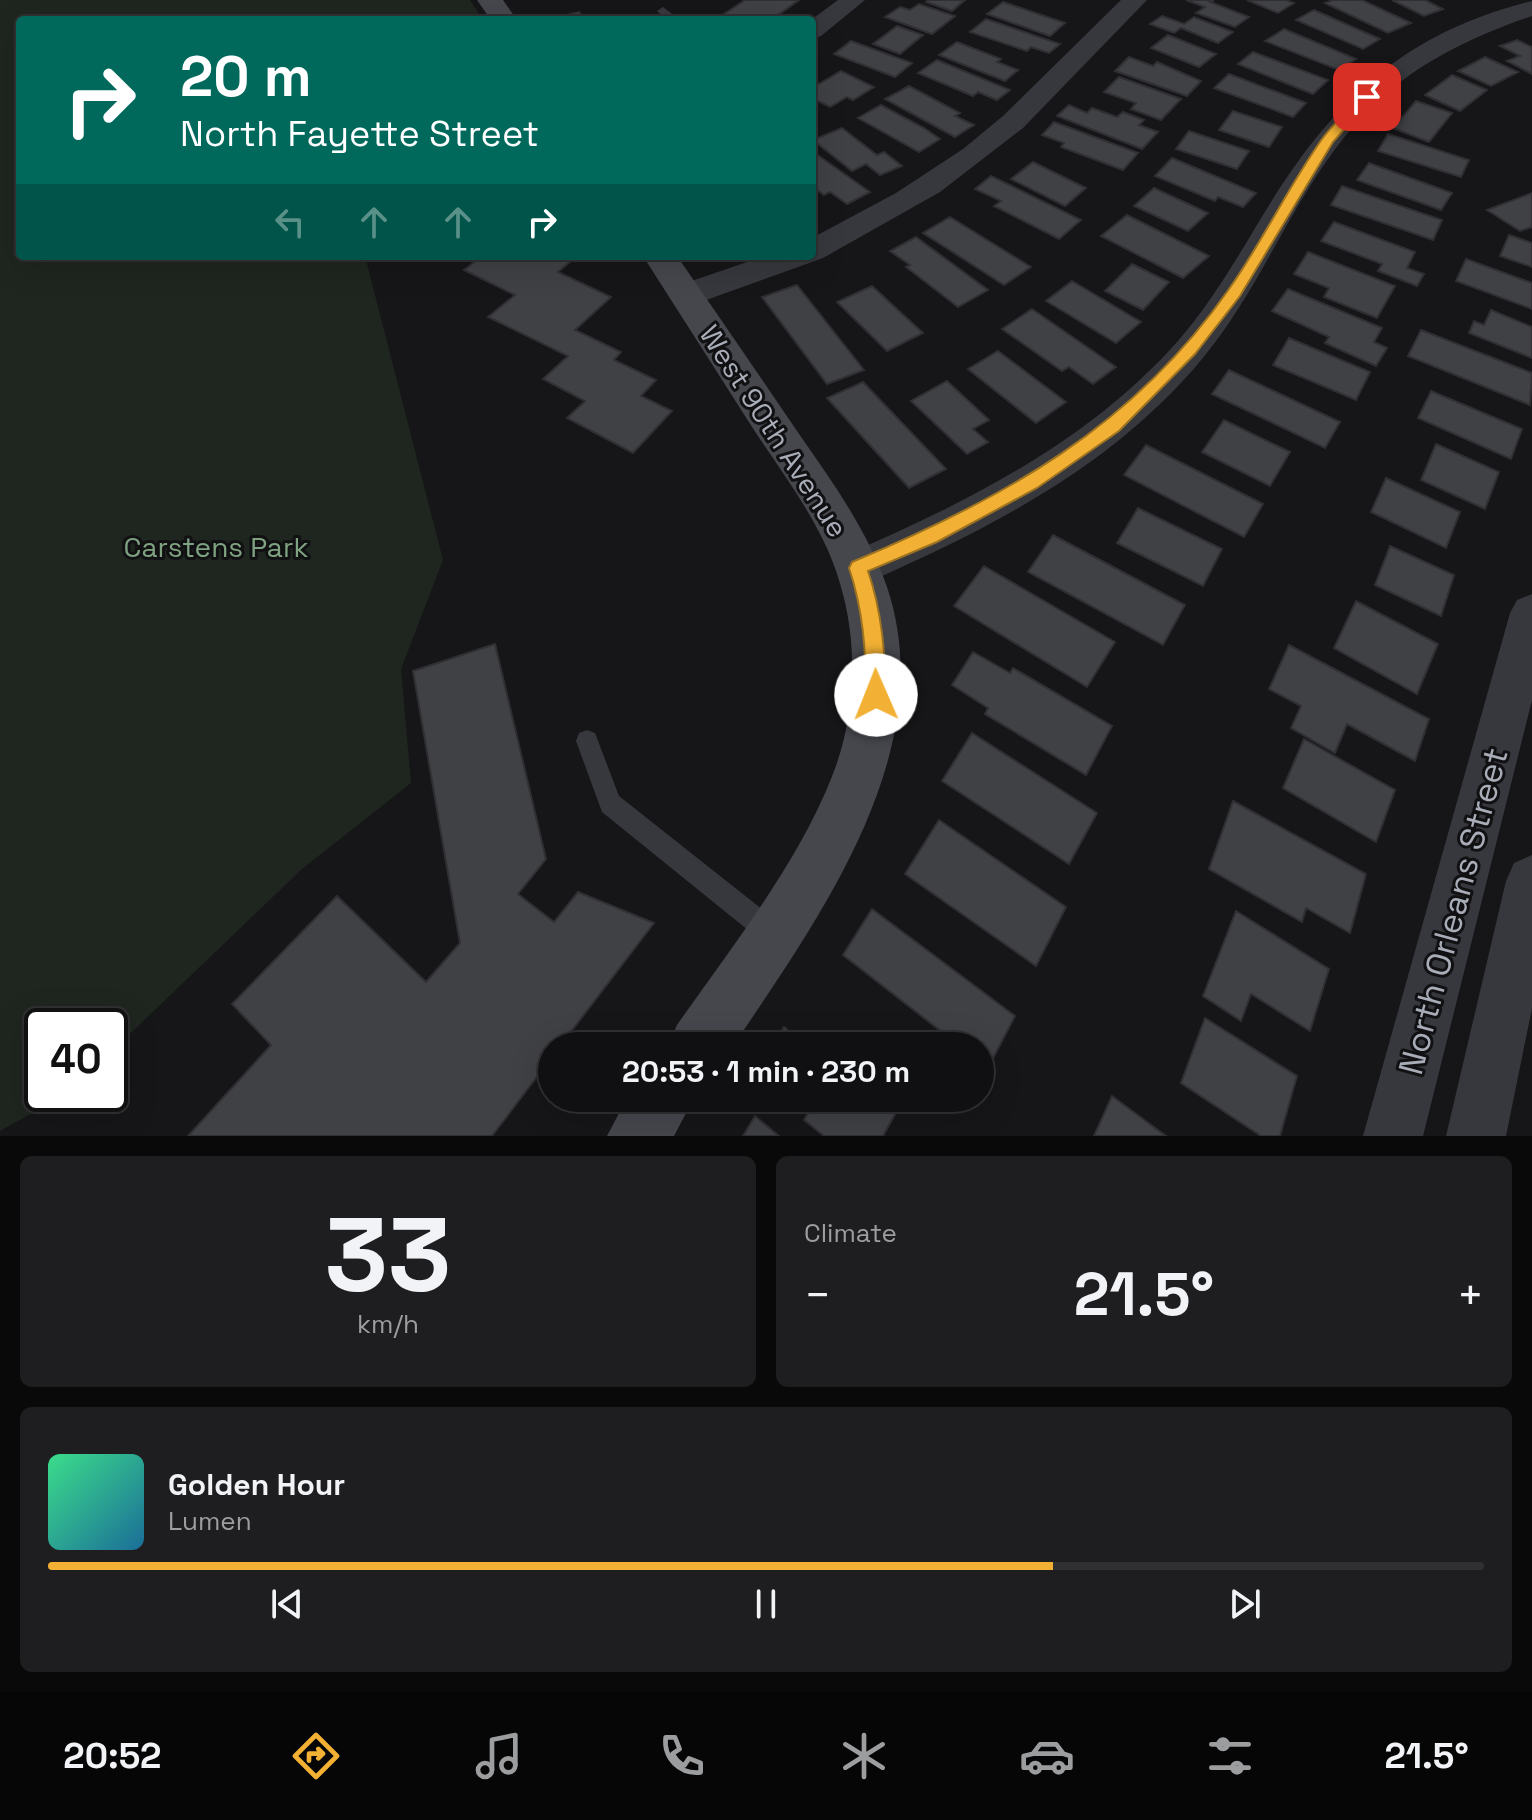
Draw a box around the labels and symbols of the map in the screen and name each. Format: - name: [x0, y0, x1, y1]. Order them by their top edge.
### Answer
- pin: [1333, 63, 1401, 131]
- street label: West 90th Avenue: [692, 318, 856, 544]
- park label: Carstens Park: [123, 529, 309, 565]
- position arrow: [834, 653, 918, 737]
- street label: North Orleans Street: [1389, 743, 1518, 1079]
- speed limit sign: 40: [24, 1008, 128, 1112]

